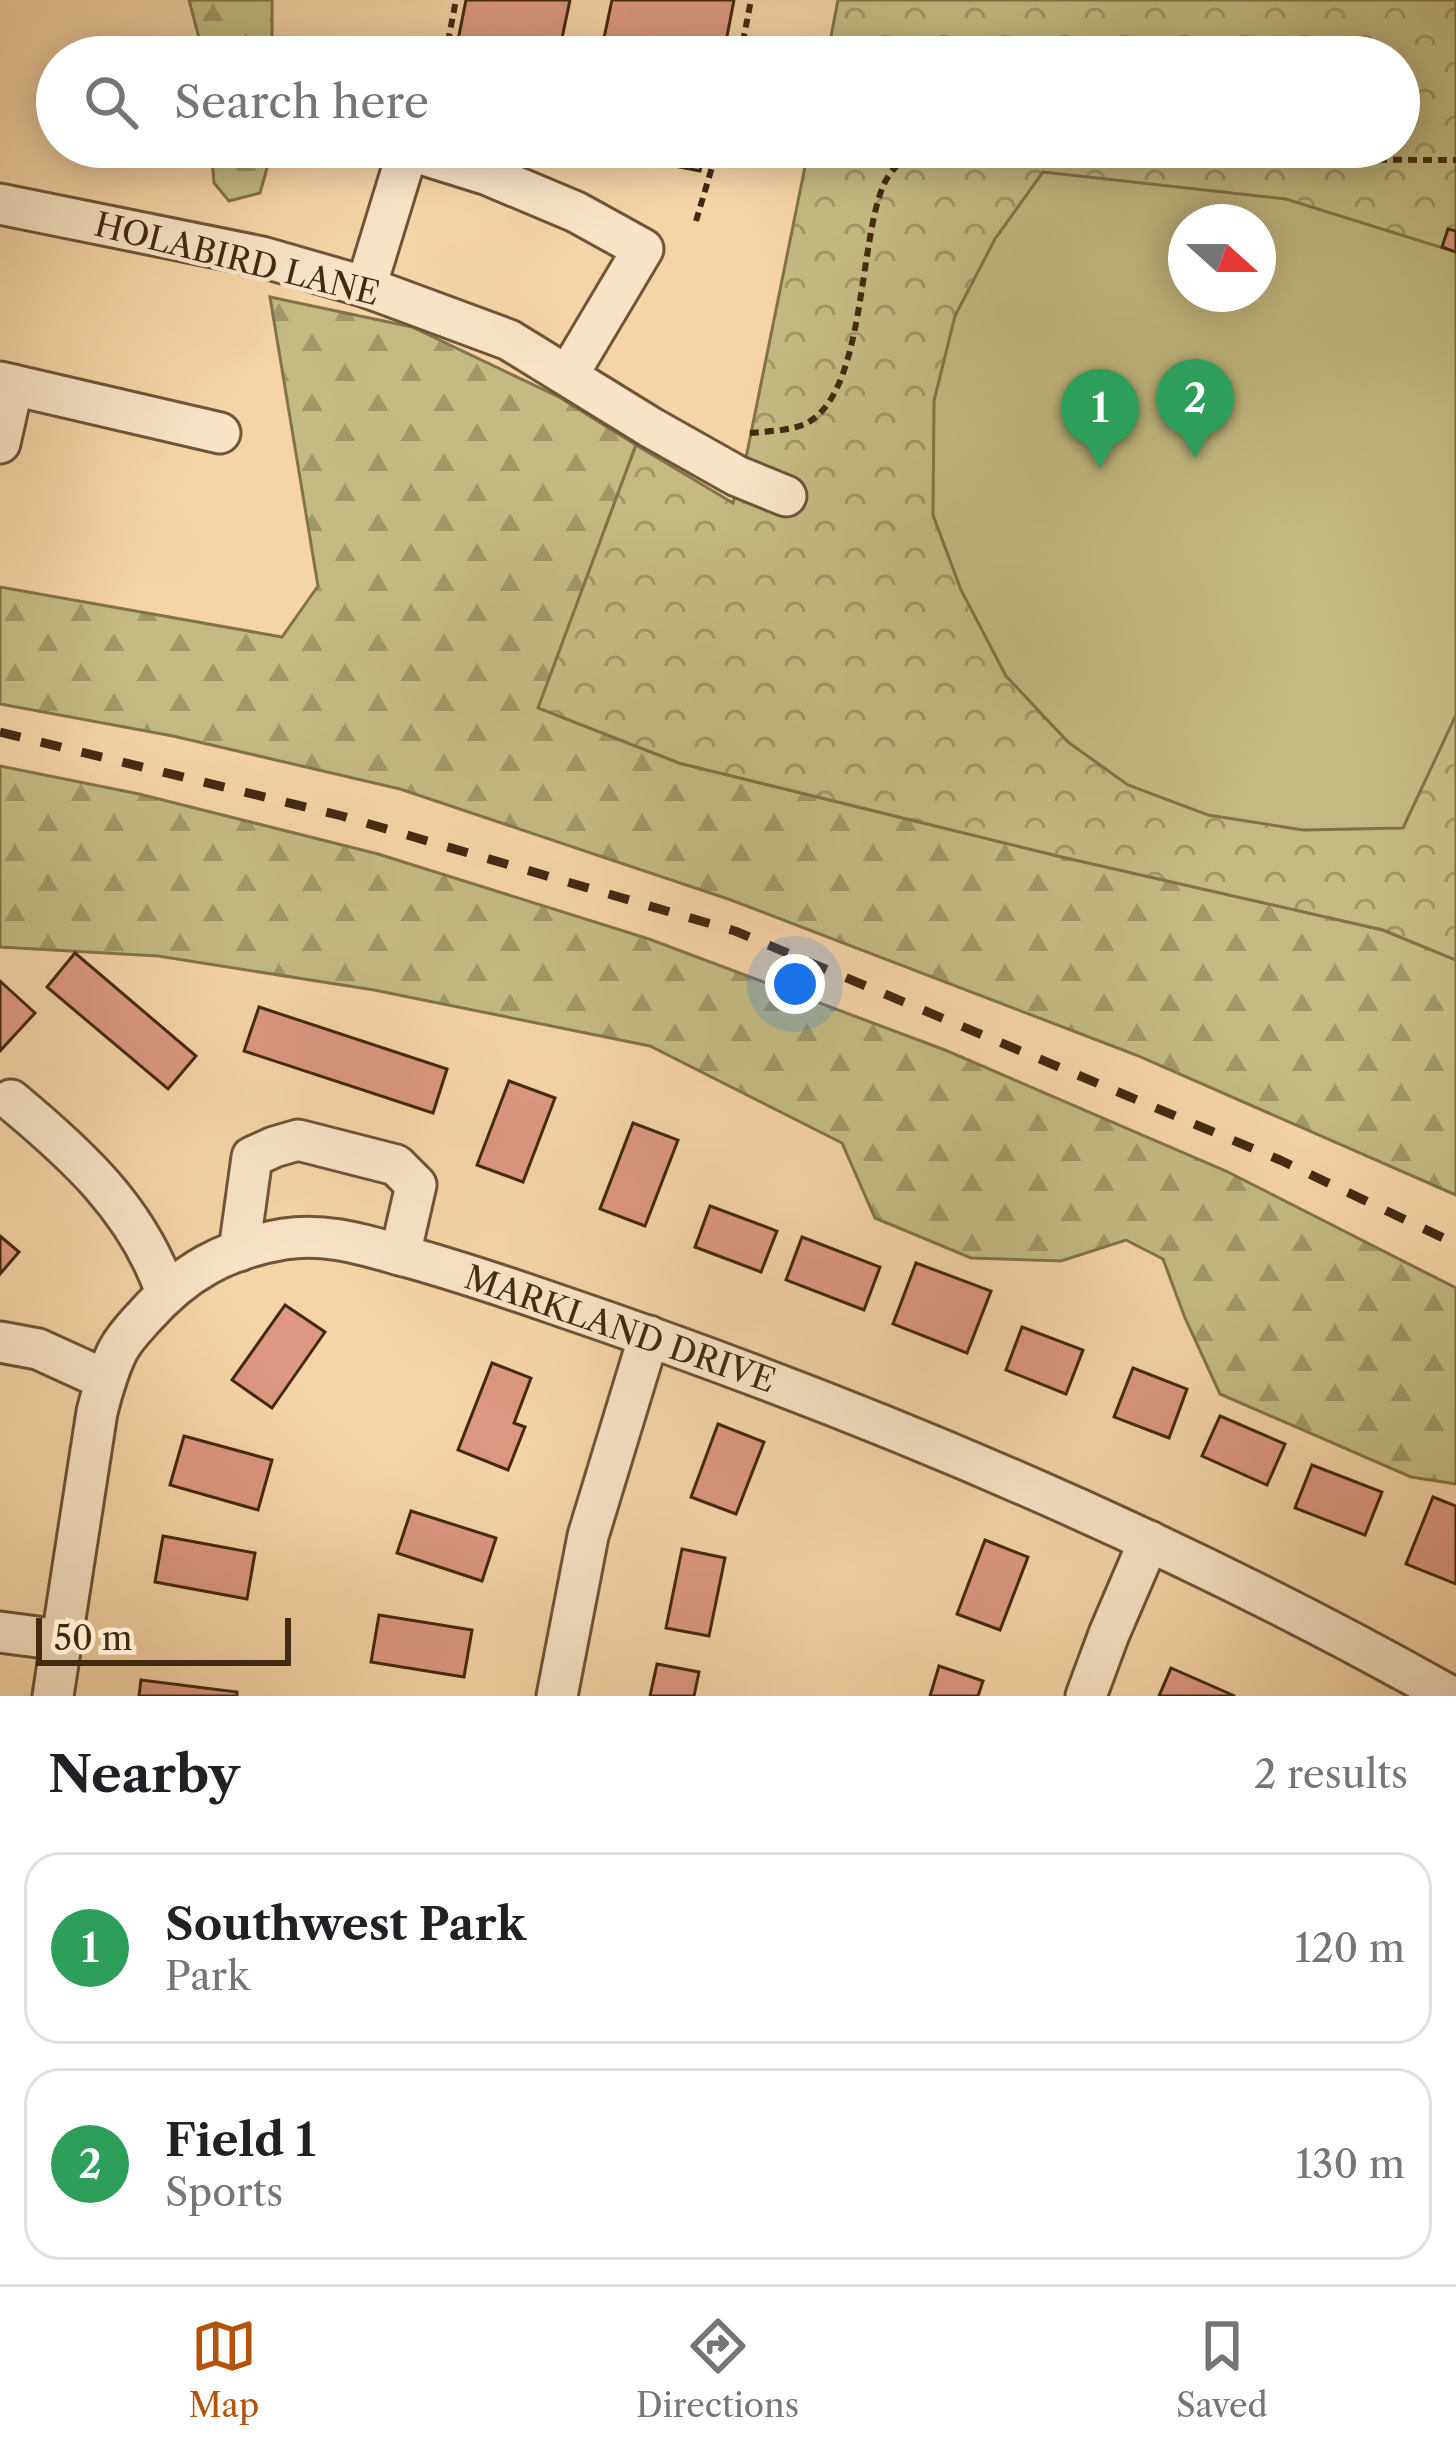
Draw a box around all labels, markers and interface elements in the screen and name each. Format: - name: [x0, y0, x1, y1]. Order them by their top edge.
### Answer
- search box: [36, 36, 1420, 168]
- icon: search: [78, 69, 144, 135]
- text: Search here: [174, 74, 429, 130]
- street label: HOLABIRD LANE: [90, 204, 384, 314]
- north arrow: [1168, 204, 1276, 312]
- pin: 2: [1156, 359, 1234, 458]
- pin: 1: [1061, 369, 1139, 468]
- your location: [765, 954, 825, 1014]
- street label: MARKLAND DRIVE: [459, 1257, 781, 1401]
- scale bar: [36, 1612, 291, 1665]
- text: 50 m: [54, 1618, 132, 1659]
- text: Nearby: [48, 1743, 240, 1805]
- text: 2 results: [1254, 1750, 1408, 1798]
- text: Southwest Park: [165, 1896, 526, 1952]
- text: 1: [81, 1924, 99, 1972]
- text: 120 m: [1295, 1924, 1405, 1972]
- text: Park: [165, 1952, 250, 2000]
- text: Field 1: [165, 2112, 316, 2168]
- text: 2: [78, 2140, 102, 2188]
- text: 130 m: [1296, 2140, 1405, 2188]
- text: Sports: [165, 2168, 283, 2216]
- tab: Map: [188, 2313, 259, 2426]
- tab: Directions: [636, 2313, 799, 2426]
- tab: Saved: [1176, 2313, 1268, 2426]

